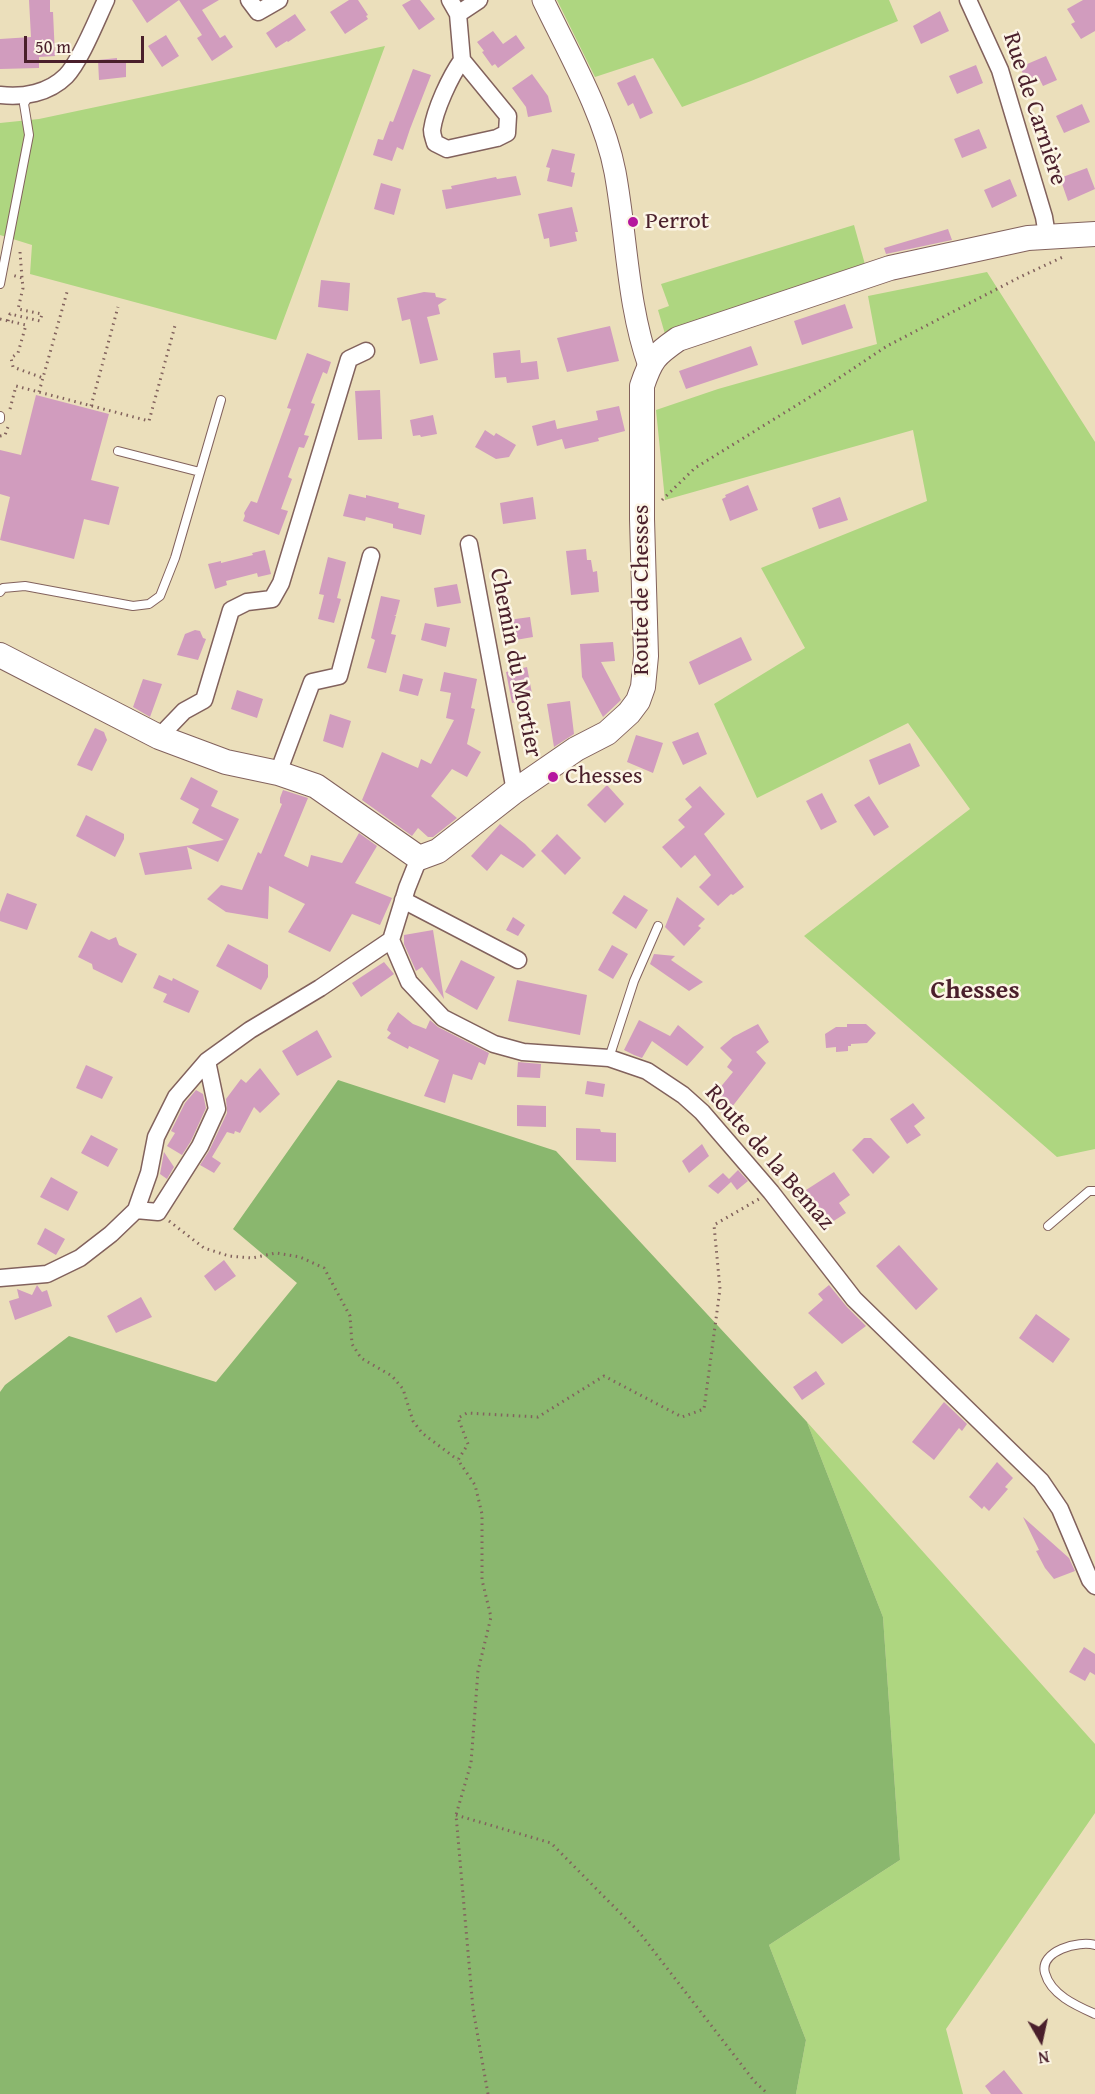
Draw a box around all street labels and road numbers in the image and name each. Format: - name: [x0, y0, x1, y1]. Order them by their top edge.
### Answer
- street label: Rue de Carnière: [996, 29, 1072, 189]
- street label: Route de Chesses: [628, 504, 656, 676]
- street label: Chemin du Mortier: [483, 566, 547, 760]
- street label: Route de la Bemaz: [698, 1079, 840, 1237]

